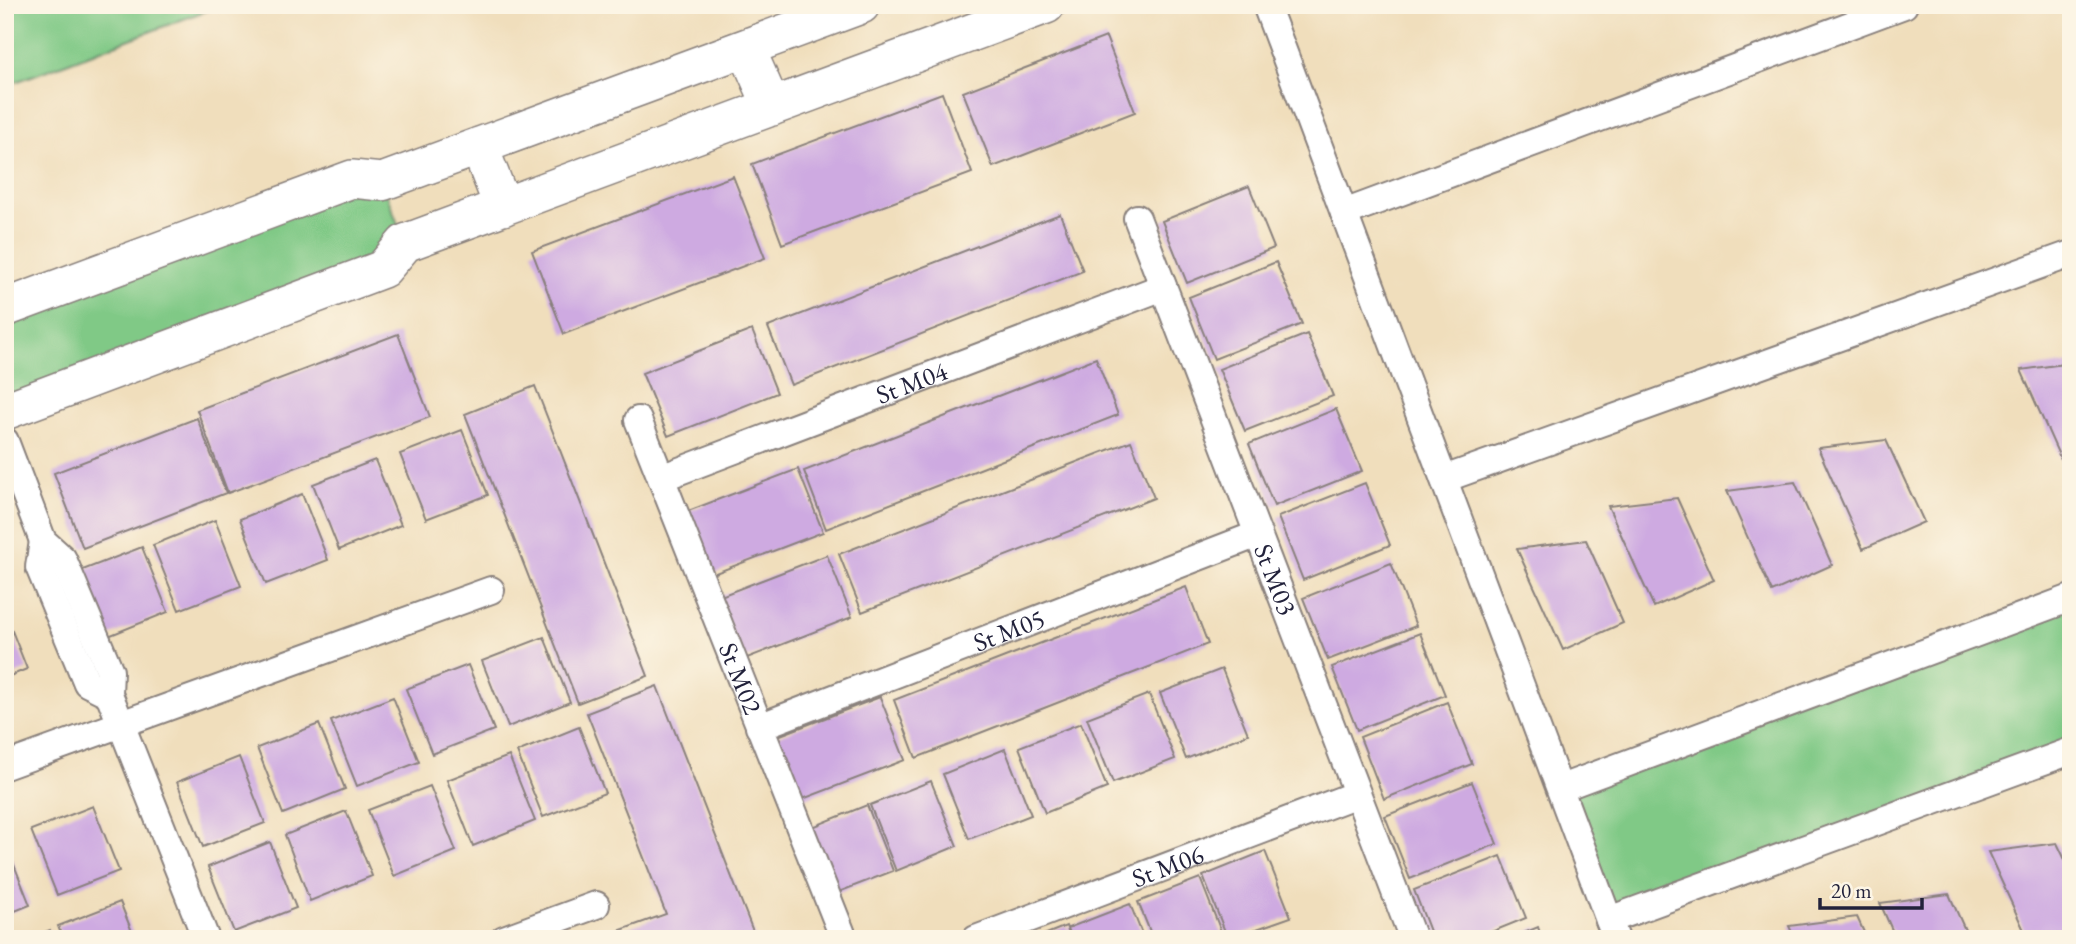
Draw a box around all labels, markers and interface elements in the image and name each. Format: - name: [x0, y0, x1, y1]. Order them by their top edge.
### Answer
- street label: St M04: [871, 353, 953, 412]
- street label: St M03: [1246, 539, 1304, 620]
- street label: St M05: [968, 601, 1050, 660]
- street label: St M02: [711, 638, 770, 719]
- street label: St M06: [1127, 837, 1208, 895]
- scale bar: [1820, 867, 1922, 911]
- text: 20 m: [1831, 877, 1872, 904]

